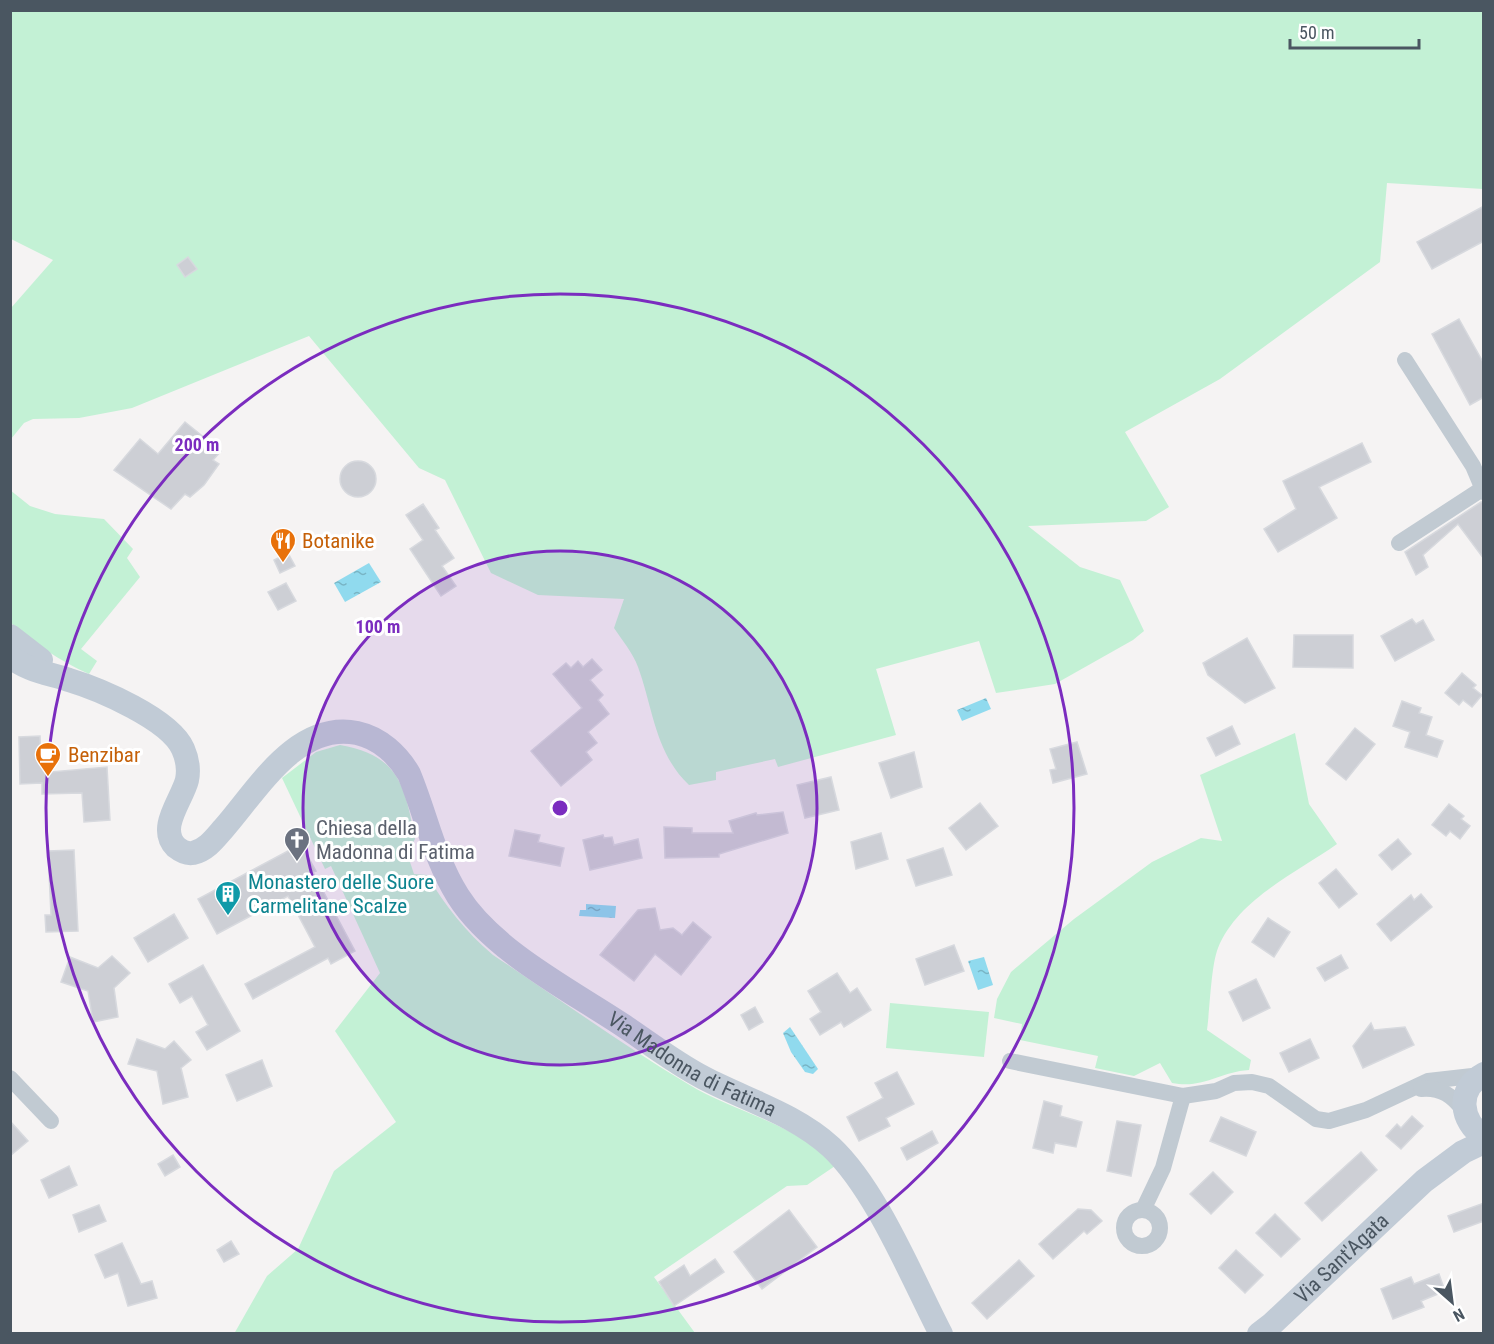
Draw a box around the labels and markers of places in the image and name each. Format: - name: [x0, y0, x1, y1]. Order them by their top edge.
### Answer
- restaurant icon: Botanike: [268, 526, 298, 564]
- place label: Botanike: [302, 529, 375, 553]
- cafe icon: Benzibar: [33, 740, 63, 778]
- place label: Benzibar: [68, 743, 140, 767]
- centre of rings: [550, 798, 570, 818]
- place label: Chiesa della Madonna di Fatima: [316, 816, 475, 864]
- church icon: Chiesa della Madonna di Fatima: [282, 825, 312, 863]
- place label: Monastero delle Suore Carmelitane Scalze: [248, 870, 434, 918]
- building icon: Monastero delle Suore Carmelitane Scalze: [213, 879, 243, 917]

